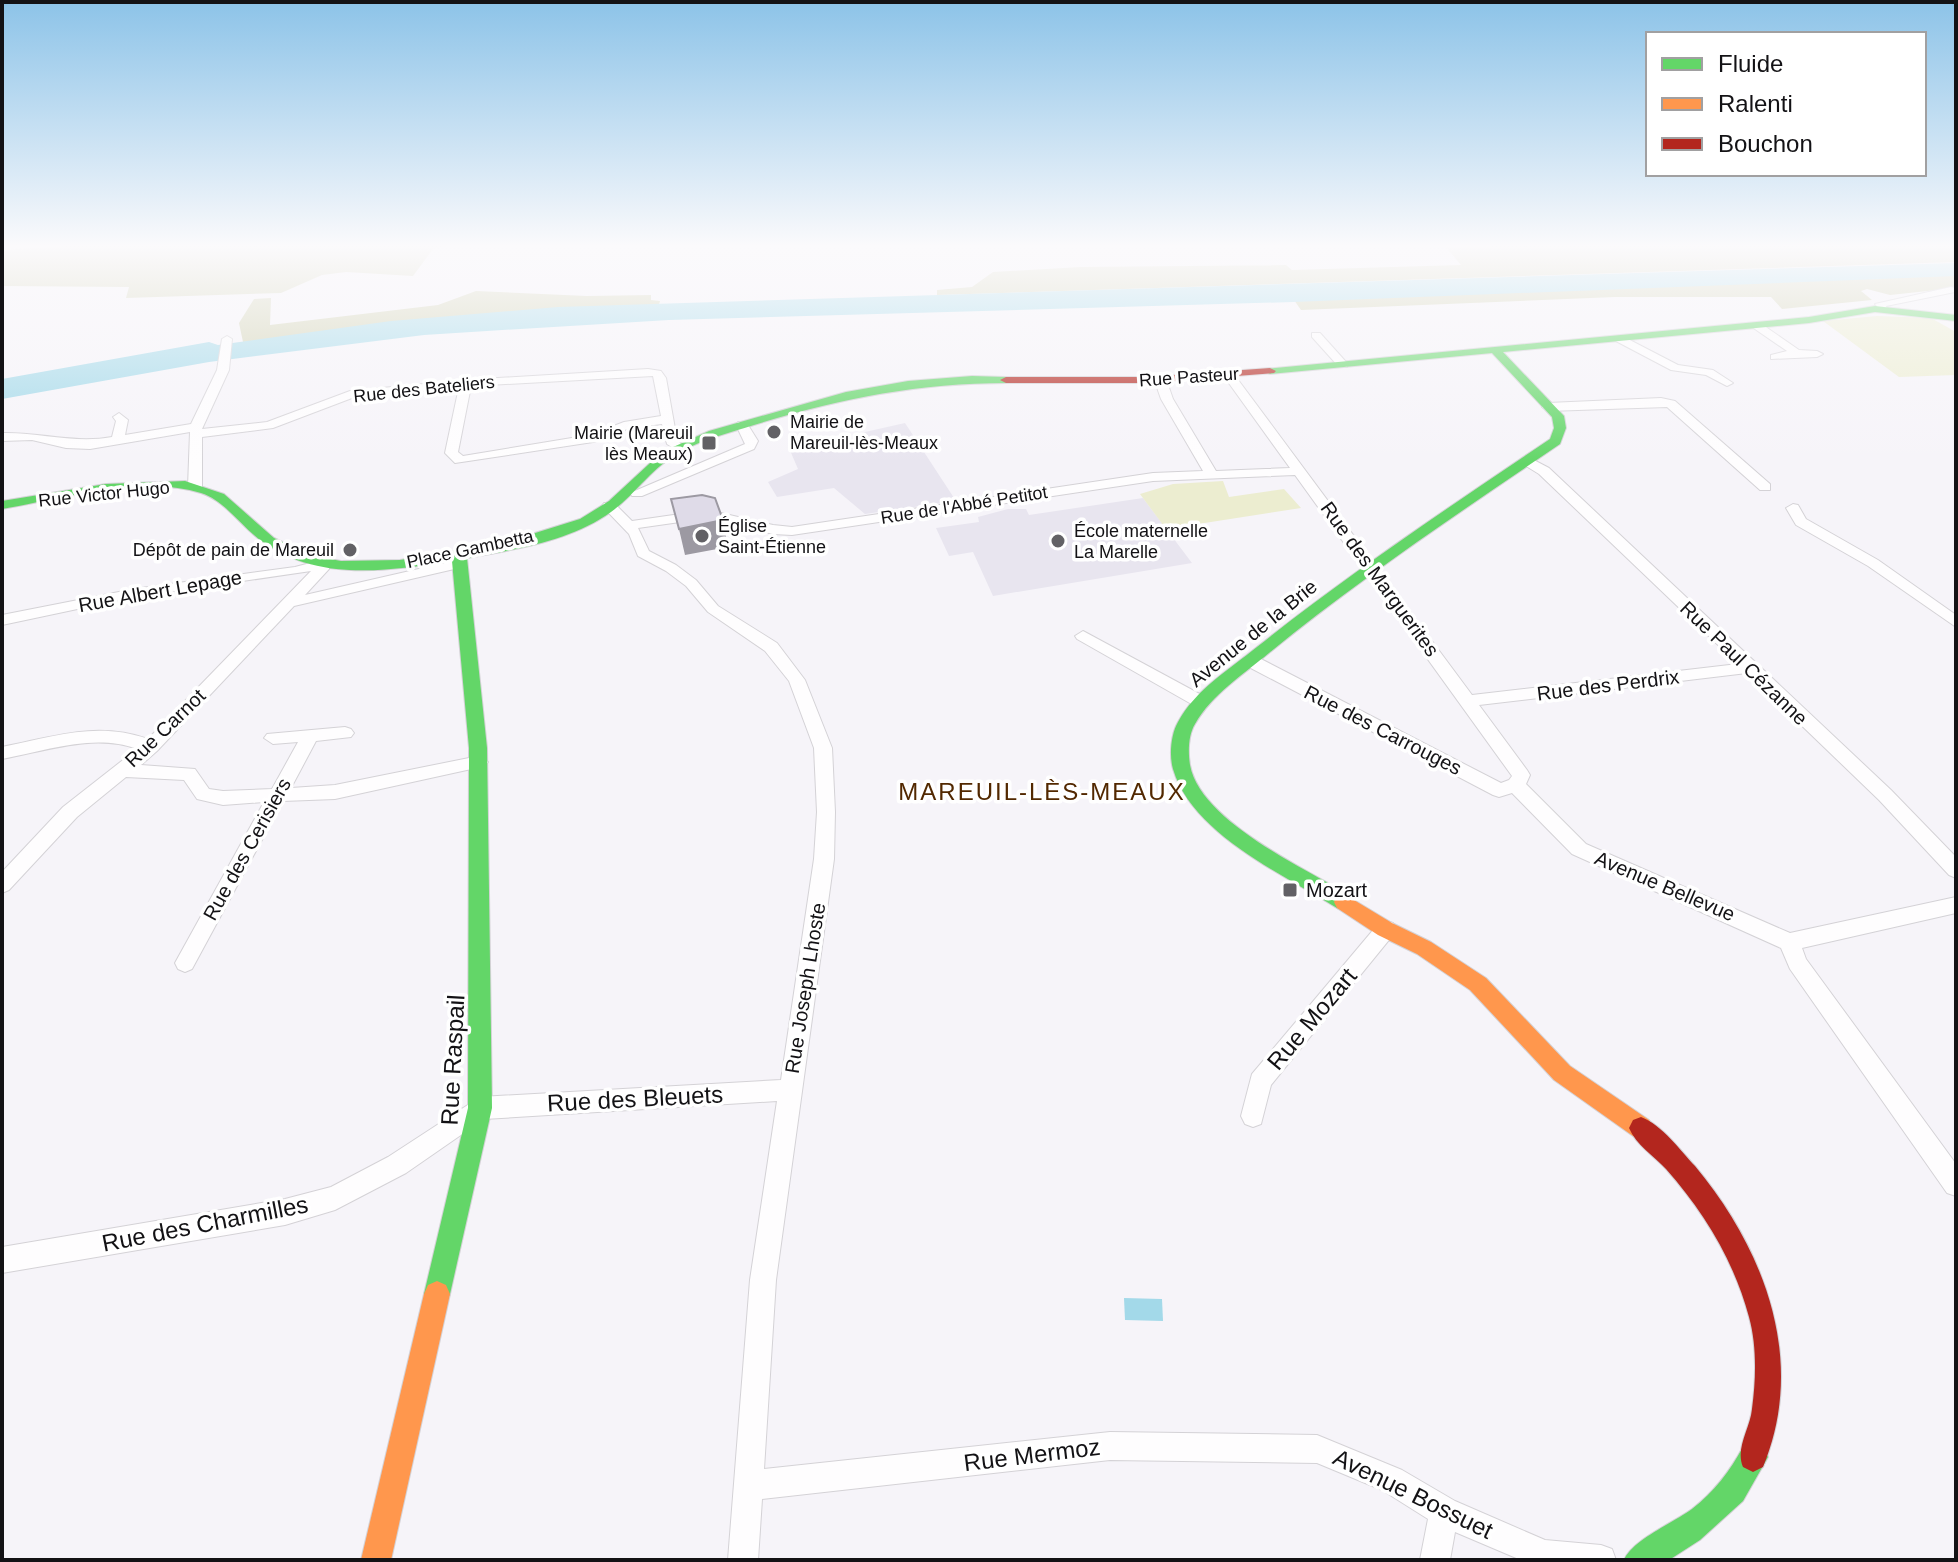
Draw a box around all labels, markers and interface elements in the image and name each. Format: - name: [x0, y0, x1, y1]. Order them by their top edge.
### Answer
- legend: [1646, 32, 1926, 176]
- text: Fluide: [1718, 50, 1783, 77]
- text: Ralenti: [1718, 90, 1793, 117]
- text: Bouchon: [1718, 130, 1813, 157]
- street label: Rue Pasteur: [1138, 364, 1240, 390]
- street label: Rue des Bateliers: [352, 372, 496, 406]
- place label: Mairie de Mareuil-lès-Meaux: [790, 412, 938, 453]
- place label: Mairie (Mareuil lès Meaux): [574, 423, 693, 464]
- marker: Mairie de Mareuil-lès-Meaux: [765, 423, 783, 441]
- marker: Mairie (Mareuil lès Meaux): [700, 434, 718, 452]
- street label: Rue Victor Hugo: [37, 477, 171, 511]
- street label: Rue de l'Abbé Petitot: [879, 482, 1049, 528]
- street label: Rue des Marguerites: [1317, 497, 1443, 661]
- place label: Église Saint-Étienne: [718, 516, 826, 557]
- place label: École maternelle La Marelle: [1074, 521, 1208, 562]
- street label: Place Gambetta: [405, 526, 536, 572]
- marker: Église Saint-Étienne: [693, 527, 711, 545]
- marker: École maternelle La Marelle: [1049, 532, 1067, 550]
- place label: Dépôt de pain de Mareuil: [133, 540, 334, 560]
- marker: Dépôt de pain de Mareuil: [341, 541, 359, 559]
- street label: Rue Albert Lepage: [77, 566, 243, 616]
- street label: Avenue de la Brie: [1185, 575, 1321, 691]
- street label: Rue Paul Cézanne: [1676, 597, 1812, 729]
- street label: Rue des Perdrix: [1535, 665, 1681, 705]
- street label: Rue des Carrouges: [1301, 681, 1465, 779]
- street label: Rue Carnot: [121, 684, 210, 771]
- street label: Rue des Cerisiers: [199, 774, 295, 924]
- district label: MAREUIL-LÈS-MEAUX: [898, 778, 1186, 805]
- street label: Avenue Bellevue: [1592, 847, 1738, 925]
- place label: Mozart: [1306, 879, 1368, 901]
- marker: Mozart: [1281, 881, 1299, 899]
- street label: Rue Joseph Lhoste: [781, 901, 829, 1075]
- street label: Rue Mozart: [1261, 962, 1362, 1075]
- street label: Rue Raspail: [436, 994, 469, 1126]
- street label: Rue des Bleuets: [546, 1080, 724, 1117]
- street label: Rue des Charmilles: [100, 1190, 310, 1257]
- street label: Rue Mermoz: [962, 1433, 1102, 1476]
- street label: Avenue Bossuet: [1329, 1443, 1498, 1544]

